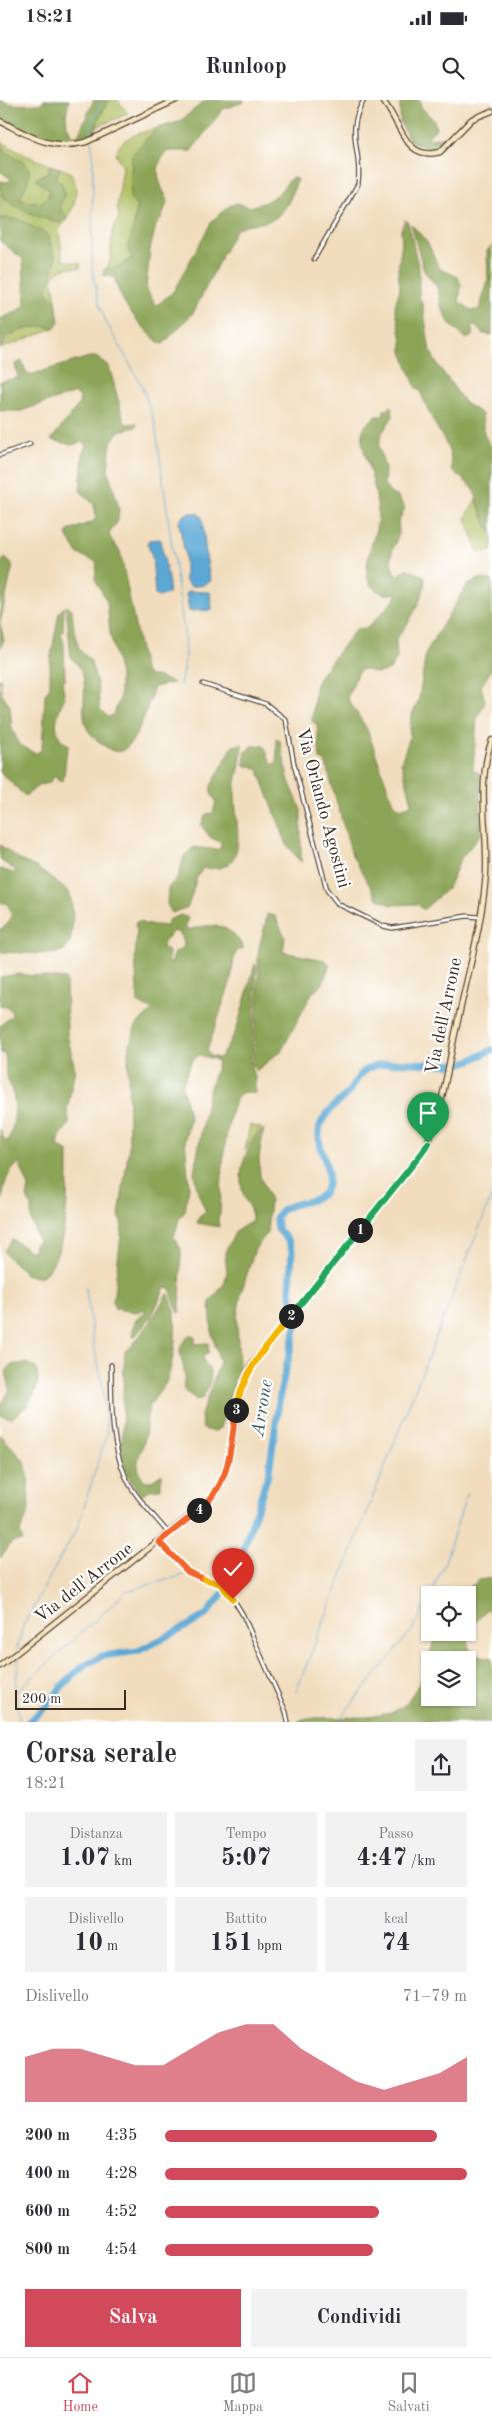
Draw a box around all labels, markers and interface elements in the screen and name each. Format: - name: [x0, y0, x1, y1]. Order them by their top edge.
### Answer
- text: 18:21: [25, 8, 74, 27]
- icon: back: [25, 54, 53, 82]
- icon: search: [439, 54, 467, 82]
- text: Runloop: [205, 56, 287, 78]
- street label: Via Orlando Agostini: [293, 726, 353, 890]
- street label: Via dell'Arrone: [423, 956, 465, 1076]
- pin: [407, 1092, 449, 1143]
- icon: arrive: [414, 1099, 442, 1127]
- pin: 1: [348, 1218, 372, 1242]
- text: 1: [356, 1223, 365, 1237]
- pin: 2: [278, 1304, 304, 1328]
- text: 2: [287, 1309, 296, 1323]
- water label: Arrone: [249, 1378, 277, 1439]
- pin: 3: [224, 1398, 248, 1422]
- text: 3: [232, 1403, 241, 1417]
- pin: 4: [186, 1498, 212, 1522]
- text: 4: [195, 1503, 204, 1517]
- street label: Via dell'Arrone: [32, 1539, 136, 1627]
- pin: [212, 1548, 254, 1599]
- icon: check: [219, 1555, 247, 1583]
- map controls: [421, 1586, 476, 1706]
- button: locate: [421, 1586, 476, 1641]
- button: layers: [421, 1651, 476, 1706]
- scale bar: [15, 1687, 126, 1710]
- text: 200 m: [22, 1692, 61, 1706]
- button: share: [415, 1739, 467, 1791]
- text: Corsa serale: [25, 1741, 177, 1769]
- text: 18:21: [25, 1776, 67, 1792]
- text: Distanza: [69, 1827, 123, 1841]
- text: Tempo: [226, 1827, 266, 1841]
- text: Passo: [379, 1827, 413, 1841]
- text: 1.07: [60, 1846, 110, 1871]
- text: 5:07: [221, 1846, 271, 1871]
- text: 4:47: [356, 1846, 407, 1871]
- text: km: [110, 1854, 132, 1868]
- text: /km: [407, 1854, 436, 1868]
- text: Dislivello: [68, 1912, 124, 1926]
- text: Battito: [225, 1912, 267, 1926]
- text: kcal: [384, 1912, 408, 1926]
- text: 10: [74, 1931, 103, 1956]
- text: 151: [210, 1931, 253, 1956]
- text: 74: [381, 1931, 411, 1956]
- text: m: [103, 1939, 118, 1953]
- text: bpm: [253, 1939, 282, 1953]
- text: Dislivello: [25, 1989, 89, 2005]
- text: 71–79 m: [403, 1989, 467, 2005]
- text: 200 m: [25, 2128, 70, 2144]
- text: 4:35: [105, 2128, 137, 2144]
- text: 400 m: [25, 2166, 70, 2182]
- text: 4:28: [105, 2166, 137, 2182]
- text: 600 m: [25, 2204, 70, 2220]
- text: 4:52: [105, 2204, 137, 2220]
- text: 800 m: [25, 2242, 70, 2258]
- text: 4:54: [105, 2242, 137, 2258]
- button: Salva: [25, 2289, 241, 2347]
- button: Condividi: [251, 2289, 467, 2347]
- tab: Home: [62, 2369, 98, 2416]
- tab: Mappa: [223, 2369, 263, 2416]
- tab: Salvati: [388, 2369, 430, 2416]

